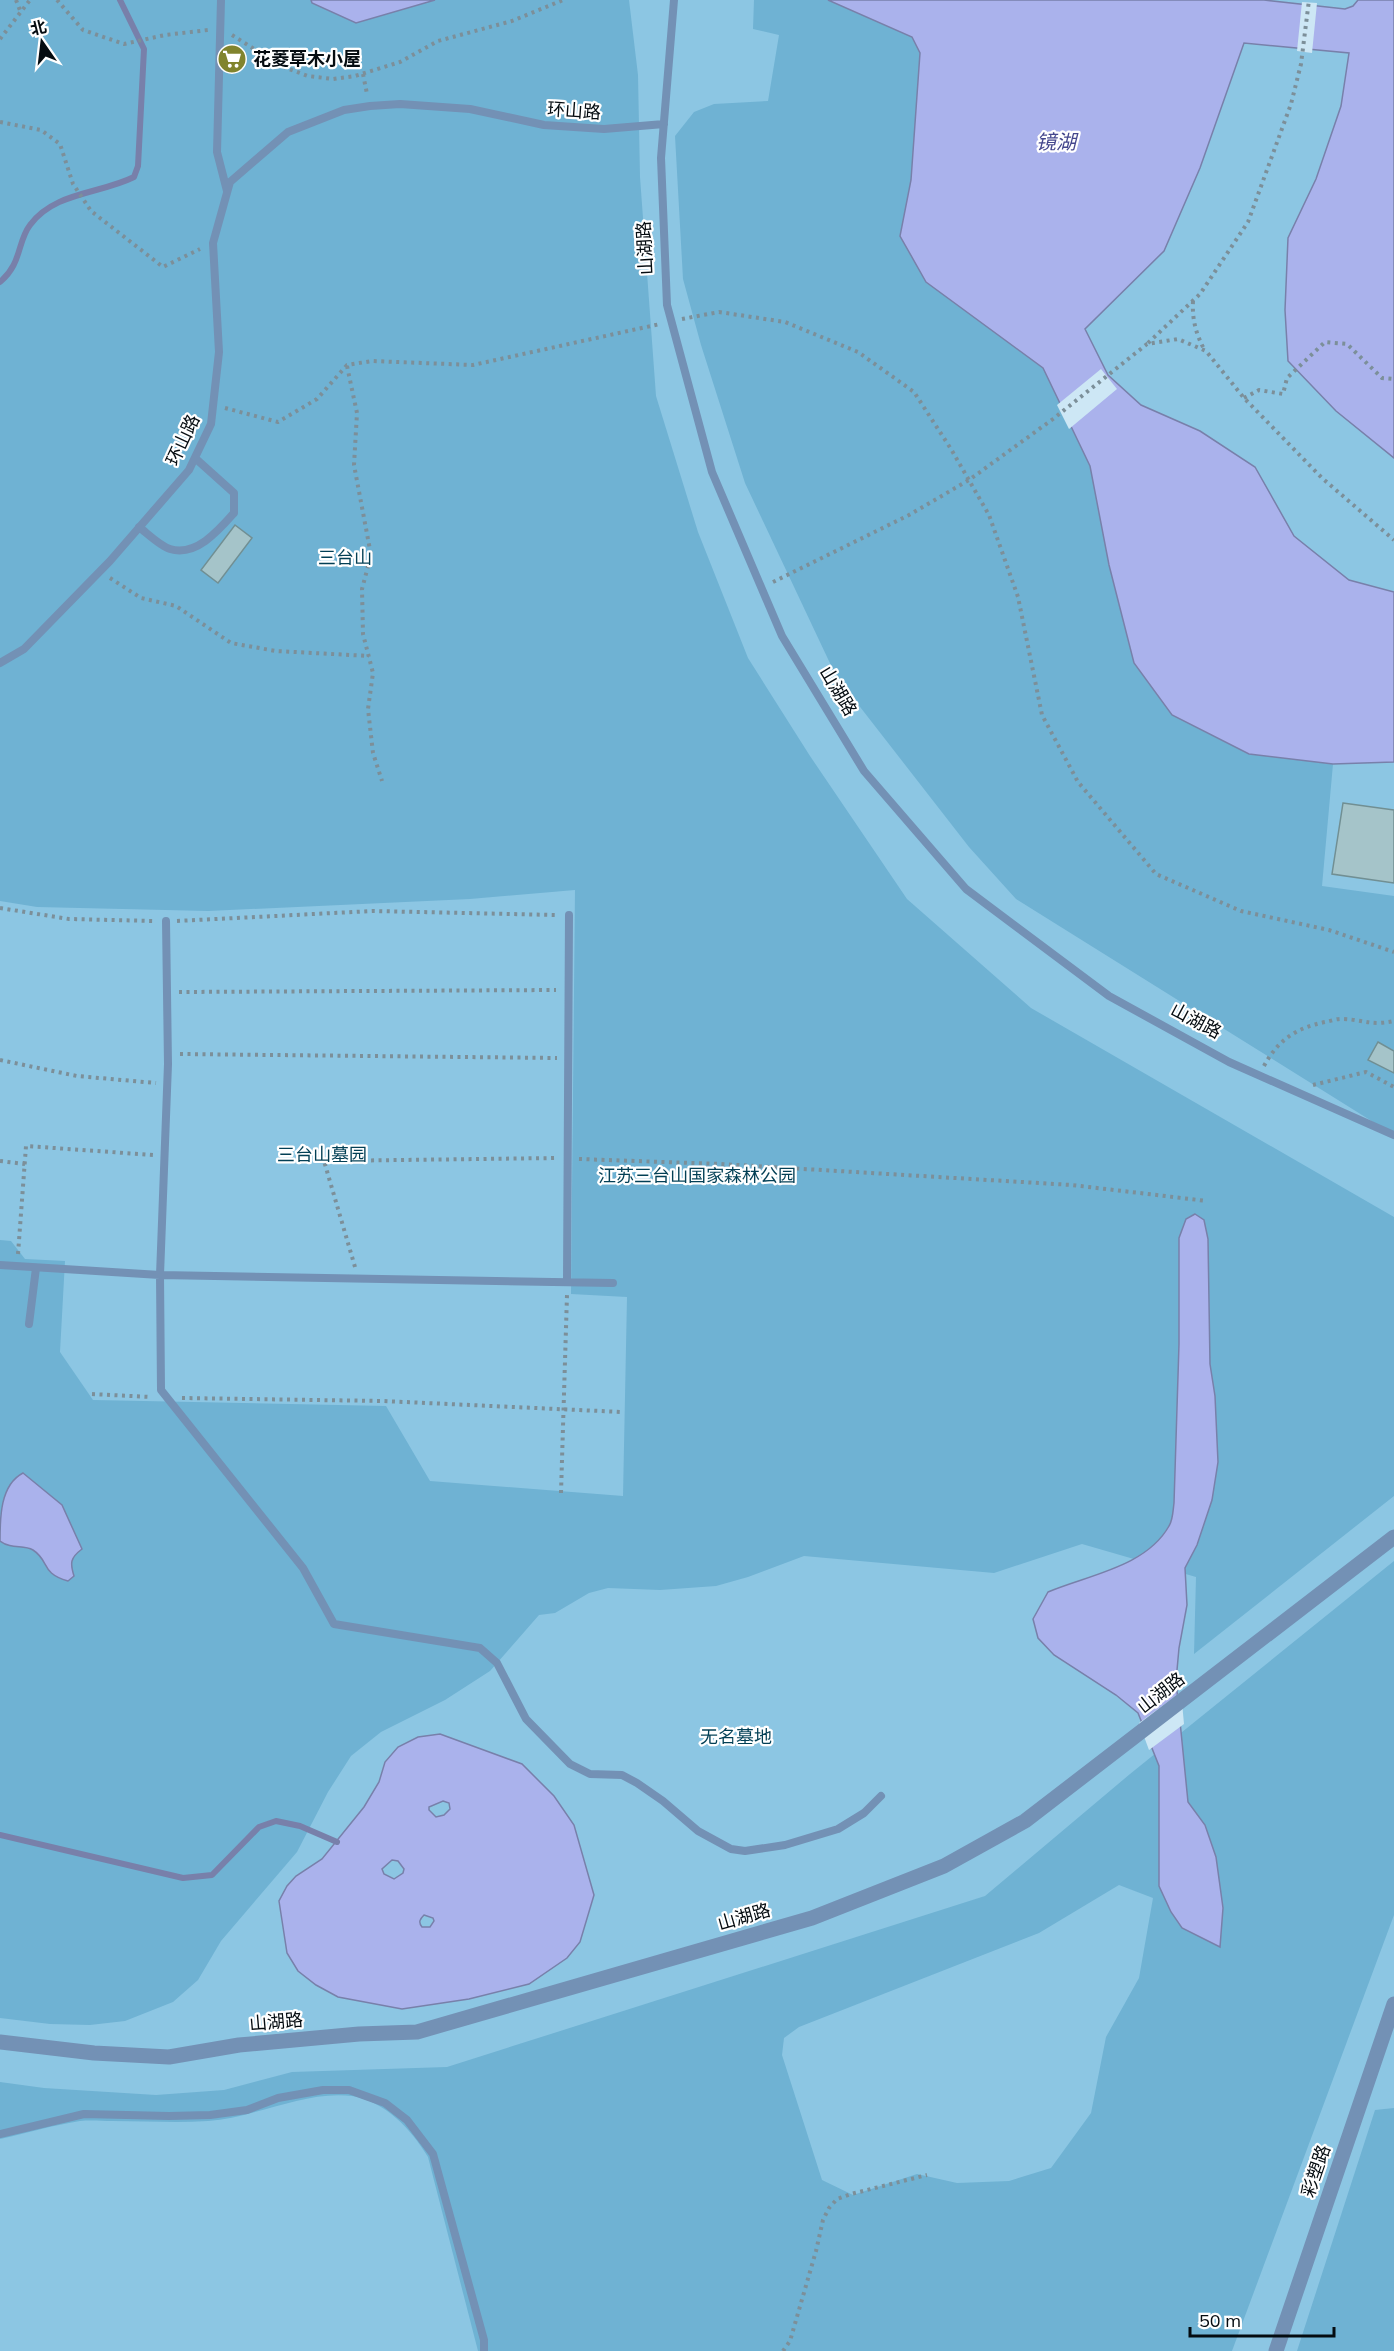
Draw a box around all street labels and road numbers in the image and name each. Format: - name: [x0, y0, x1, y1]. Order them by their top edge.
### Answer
- street label: 环山路: [546, 97, 602, 124]
- street label: 山湖路: [632, 220, 657, 276]
- street label: 环山路: [161, 410, 204, 469]
- street label: 山湖路: [815, 662, 862, 720]
- street label: 山湖路: [1167, 998, 1225, 1043]
- street label: 山湖路: [1132, 1667, 1189, 1718]
- street label: 山湖路: [715, 1898, 773, 1935]
- street label: 山湖路: [248, 2008, 304, 2035]
- street label: 彩塑路: [1296, 2142, 1335, 2200]

